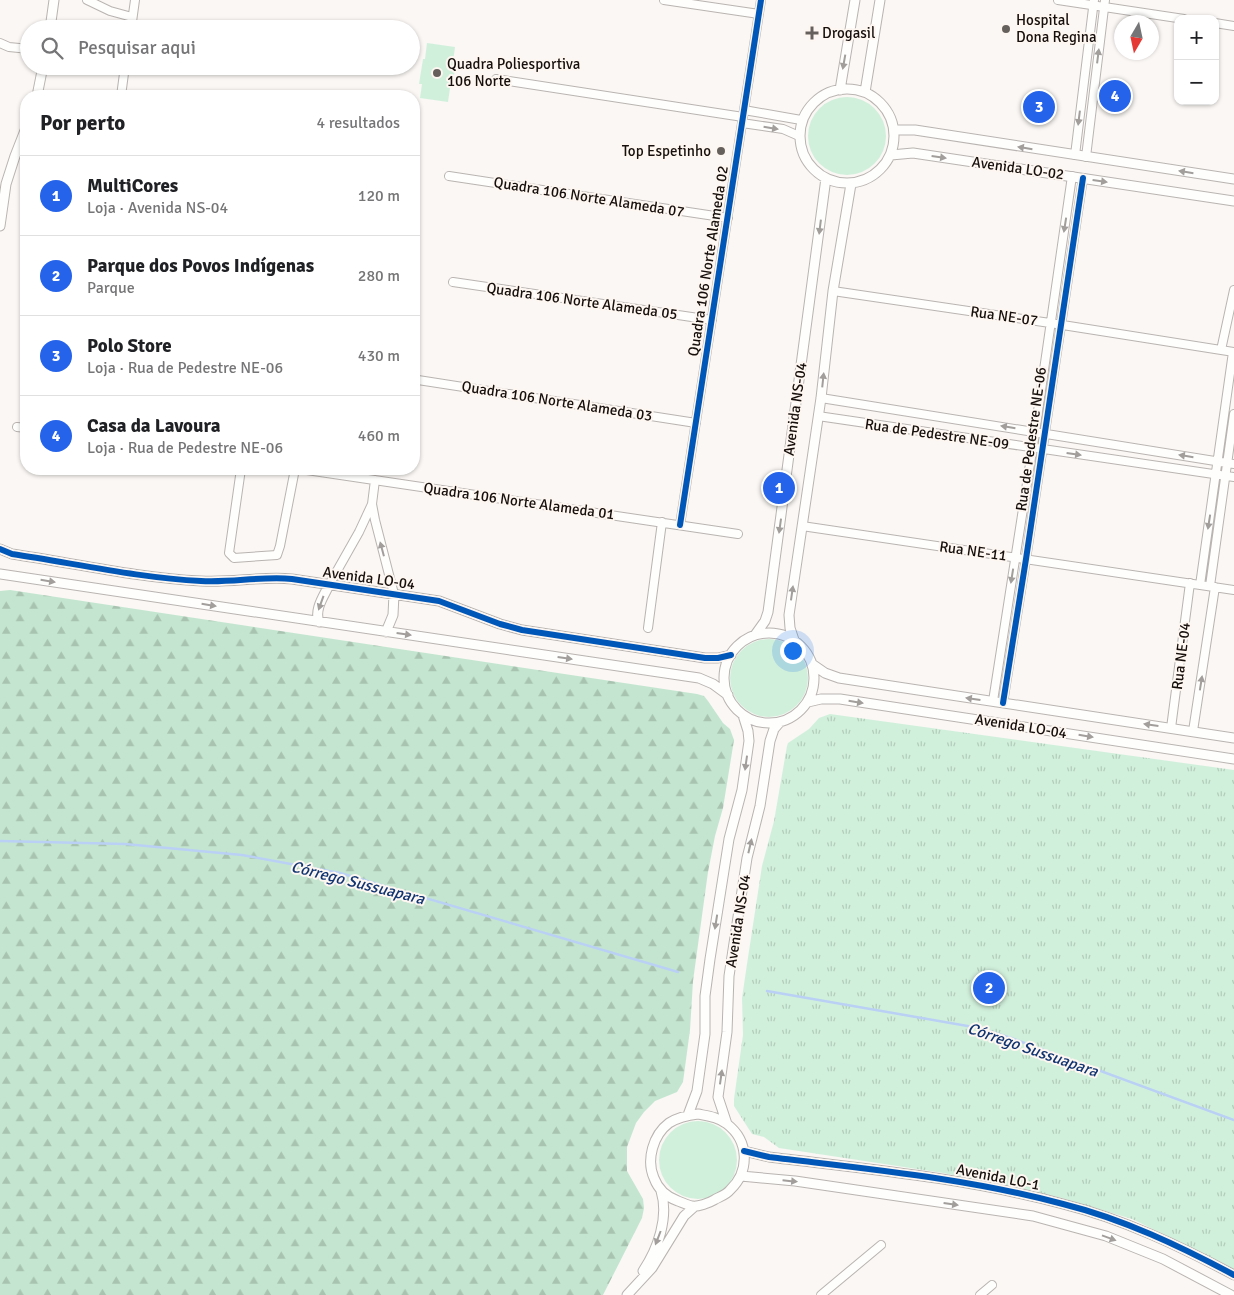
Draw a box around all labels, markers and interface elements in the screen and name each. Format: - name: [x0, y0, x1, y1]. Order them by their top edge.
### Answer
- place label: Hospital Dona Regina: [1016, 11, 1097, 46]
- north arrow: [1114, 15, 1159, 60]
- map controls: [1174, 15, 1219, 105]
- button: +: [1174, 15, 1219, 60]
- search box: [20, 20, 420, 75]
- marker: Hospital Dona Regina: [1000, 23, 1012, 35]
- place label: Drogasil: [822, 24, 875, 42]
- marker: Drogasil: [806, 27, 818, 39]
- icon: search: [38, 34, 66, 62]
- text: Pesquisar aqui: [78, 36, 196, 60]
- one-way arrow: [1094, 48, 1102, 64]
- one-way arrow: [840, 54, 848, 70]
- place label: Quadra Poliesportiva 106 Norte: [447, 55, 580, 90]
- button: −: [1174, 60, 1219, 105]
- marker: Quadra Poliesportiva 106 Norte: [431, 67, 443, 79]
- pin: 4: [1099, 77, 1131, 115]
- pin: 3: [1023, 88, 1055, 126]
- text: Por perto: [40, 110, 125, 136]
- one-way arrow: [1075, 110, 1083, 126]
- text: 4 resultados: [317, 113, 400, 133]
- one-way arrow: [763, 124, 779, 132]
- place label: Top Espetinho: [622, 142, 711, 160]
- one-way arrow: [1017, 144, 1033, 152]
- marker: Top Espetinho: [715, 145, 727, 157]
- one-way arrow: [931, 153, 947, 161]
- street label: Avenida LO-02: [971, 153, 1065, 183]
- street label: Quadra 106 Norte Alameda 02: [684, 164, 732, 358]
- one-way arrow: [1177, 168, 1193, 176]
- street label: Quadra 106 Norte Alameda 07: [492, 173, 686, 221]
- text: MultiCores: [87, 174, 178, 198]
- one-way arrow: [1092, 177, 1108, 185]
- text: 1: [52, 186, 60, 206]
- text: 120 m: [358, 186, 400, 206]
- text: Loja · Avenida NS-04: [87, 198, 228, 218]
- one-way arrow: [1060, 217, 1068, 233]
- one-way arrow: [816, 219, 824, 235]
- text: Parque dos Povos Indígenas: [87, 254, 314, 278]
- text: 2: [52, 266, 60, 286]
- text: 280 m: [358, 266, 400, 286]
- text: Parque: [87, 278, 135, 298]
- street label: Quadra 106 Norte Alameda 05: [485, 279, 679, 323]
- street label: Rua NE-07: [969, 302, 1039, 330]
- text: Polo Store: [87, 334, 172, 358]
- text: 3: [52, 346, 60, 366]
- text: 430 m: [358, 346, 400, 366]
- text: Loja · Rua de Pedestre NE-06: [87, 358, 283, 378]
- street label: Avenida NS-04: [780, 361, 810, 457]
- street label: Rua de Pedestre NE-06: [1012, 366, 1050, 512]
- one-way arrow: [819, 372, 827, 388]
- street label: Quadra 106 Norte Alameda 03: [460, 377, 654, 425]
- text: Casa da Lavoura: [87, 414, 221, 438]
- street label: Rua de Pedestre NE-09: [864, 415, 1010, 453]
- one-way arrow: [1000, 423, 1016, 431]
- text: 4: [52, 426, 60, 446]
- text: 460 m: [358, 426, 400, 446]
- text: Loja · Rua de Pedestre NE-06: [87, 438, 283, 458]
- one-way arrow: [1066, 450, 1082, 458]
- one-way arrow: [1177, 452, 1193, 460]
- pin: 1: [763, 469, 795, 507]
- street label: Quadra 106 Norte Alameda 01: [422, 479, 616, 523]
- one-way arrow: [1205, 514, 1213, 530]
- one-way arrow: [775, 519, 783, 535]
- street label: Rua NE-11: [938, 537, 1008, 565]
- one-way arrow: [378, 542, 386, 557]
- street label: Avenida LO-04: [322, 563, 416, 593]
- one-way arrow: [1008, 568, 1016, 584]
- one-way arrow: [41, 578, 57, 586]
- one-way arrow: [789, 584, 797, 600]
- one-way arrow: [317, 596, 325, 611]
- one-way arrow: [201, 602, 217, 610]
- street label: Rua NE-04: [1168, 621, 1194, 691]
- one-way arrow: [397, 631, 413, 639]
- your location: [780, 638, 806, 664]
- one-way arrow: [557, 655, 573, 663]
- one-way arrow: [1197, 675, 1205, 691]
- one-way arrow: [965, 695, 981, 703]
- one-way arrow: [849, 698, 865, 706]
- street label: Avenida LO-04: [974, 710, 1068, 742]
- one-way arrow: [1143, 721, 1159, 729]
- one-way arrow: [1079, 733, 1095, 741]
- one-way arrow: [742, 755, 750, 771]
- one-way arrow: [746, 839, 754, 854]
- water label: Córrego Sussuapara: [289, 857, 427, 909]
- street label: Avenida NS-04: [722, 873, 754, 969]
- one-way arrow: [711, 914, 719, 930]
- pin: 2: [973, 969, 1005, 1007]
- water label: Córrego Sussuapara: [965, 1018, 1101, 1082]
- one-way arrow: [717, 1068, 725, 1084]
- street label: Avenida LO-1: [955, 1160, 1041, 1194]
- one-way arrow: [782, 1177, 798, 1185]
- one-way arrow: [943, 1200, 959, 1208]
- one-way arrow: [654, 1231, 662, 1246]
- one-way arrow: [1102, 1234, 1117, 1242]

